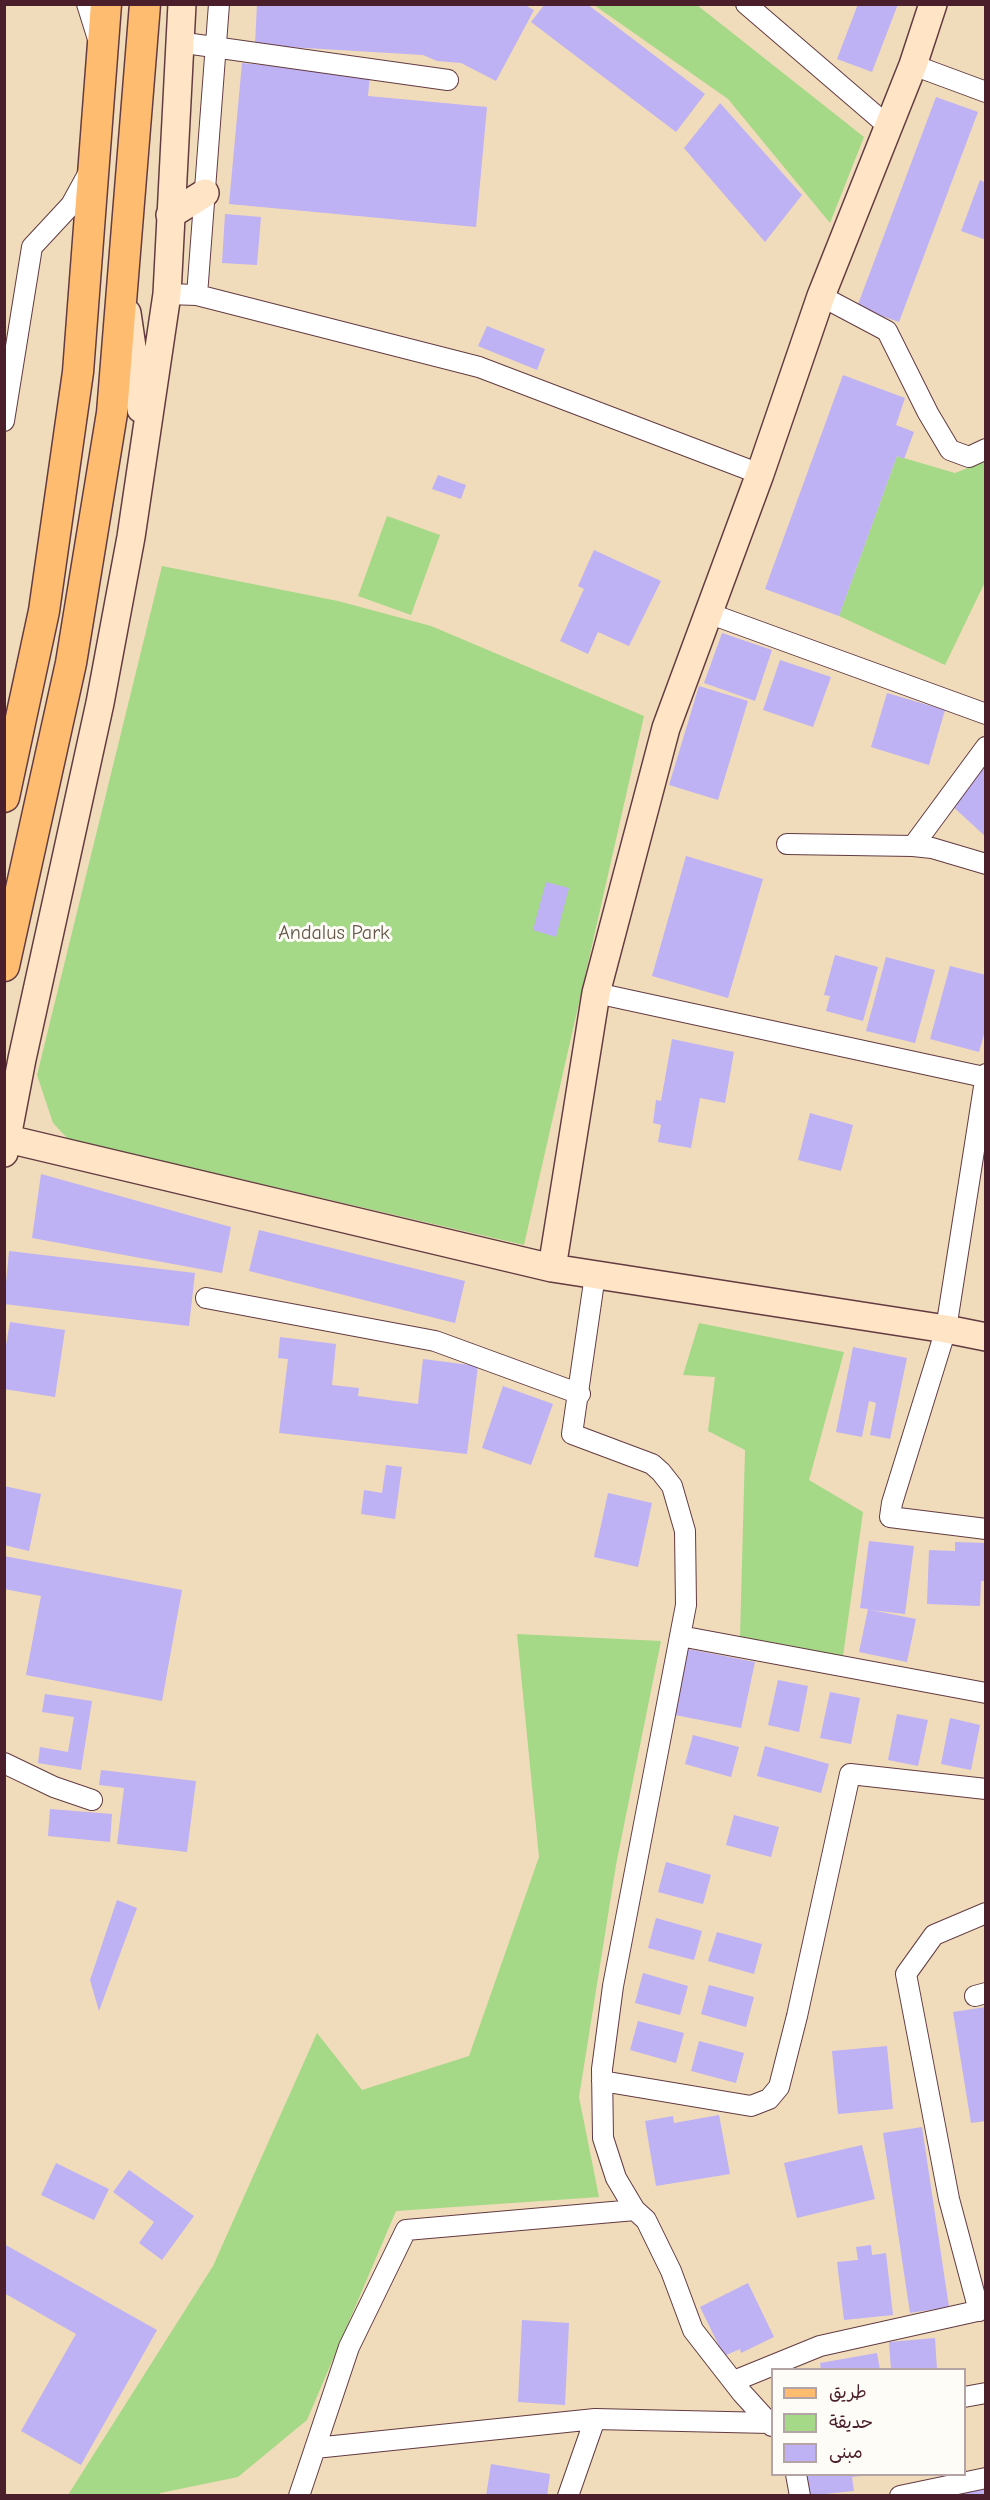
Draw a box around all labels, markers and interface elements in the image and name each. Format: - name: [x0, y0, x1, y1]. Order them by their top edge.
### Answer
- park label: Andalus Park: [278, 921, 390, 945]
- legend: [771, 2368, 966, 2476]
- text: طريق: [829, 2382, 867, 2403]
- text: حديقة: [829, 2412, 873, 2433]
- text: مبنى: [829, 2442, 863, 2463]

